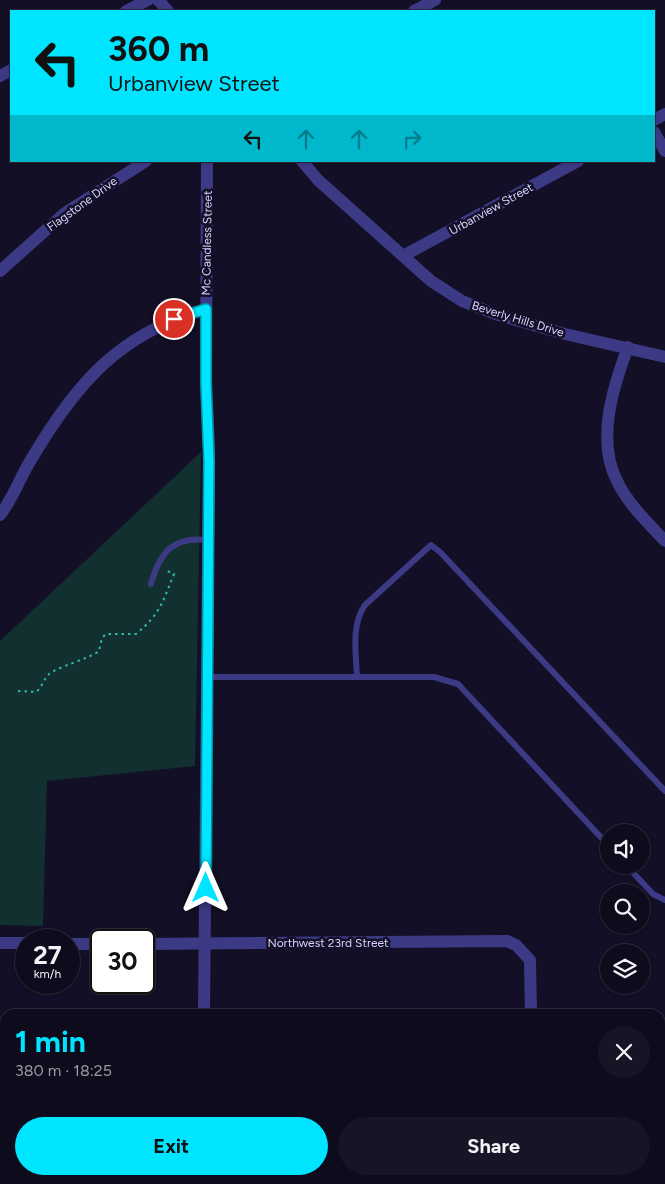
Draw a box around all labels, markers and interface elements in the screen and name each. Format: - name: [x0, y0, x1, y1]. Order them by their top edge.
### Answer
- text: 360 m: [108, 28, 209, 70]
- icon: left: [25, 30, 90, 95]
- text: Urbanview Street: [108, 70, 280, 97]
- icon: left: [239, 125, 267, 153]
- icon: ahead: [292, 125, 320, 153]
- icon: ahead: [345, 125, 373, 153]
- icon: right: [398, 125, 426, 153]
- street label: Flagstone Drive: [44, 174, 120, 234]
- street label: Urbanview Street: [447, 180, 536, 238]
- street label: Mc Candless Street: [199, 190, 215, 296]
- pin: [153, 298, 195, 340]
- street label: Beverly Hills Drive: [470, 298, 566, 340]
- icon: arrive: [160, 305, 188, 333]
- map controls: [600, 824, 650, 994]
- button: sound: [600, 824, 650, 874]
- position arrow: [179, 861, 231, 913]
- button: search: [600, 884, 650, 934]
- speed limit sign: 30: [90, 929, 155, 994]
- street label: Northwest 23rd Street: [267, 936, 389, 950]
- text: 27: [33, 940, 62, 970]
- button: layers: [600, 944, 650, 994]
- text: km/h: [34, 967, 61, 981]
- text: 1 min: [15, 1023, 86, 1060]
- button: close: [598, 1026, 650, 1078]
- text: 380 m · 18:25: [15, 1061, 112, 1080]
- button: Exit: [15, 1117, 328, 1175]
- button: Share: [338, 1117, 650, 1175]

